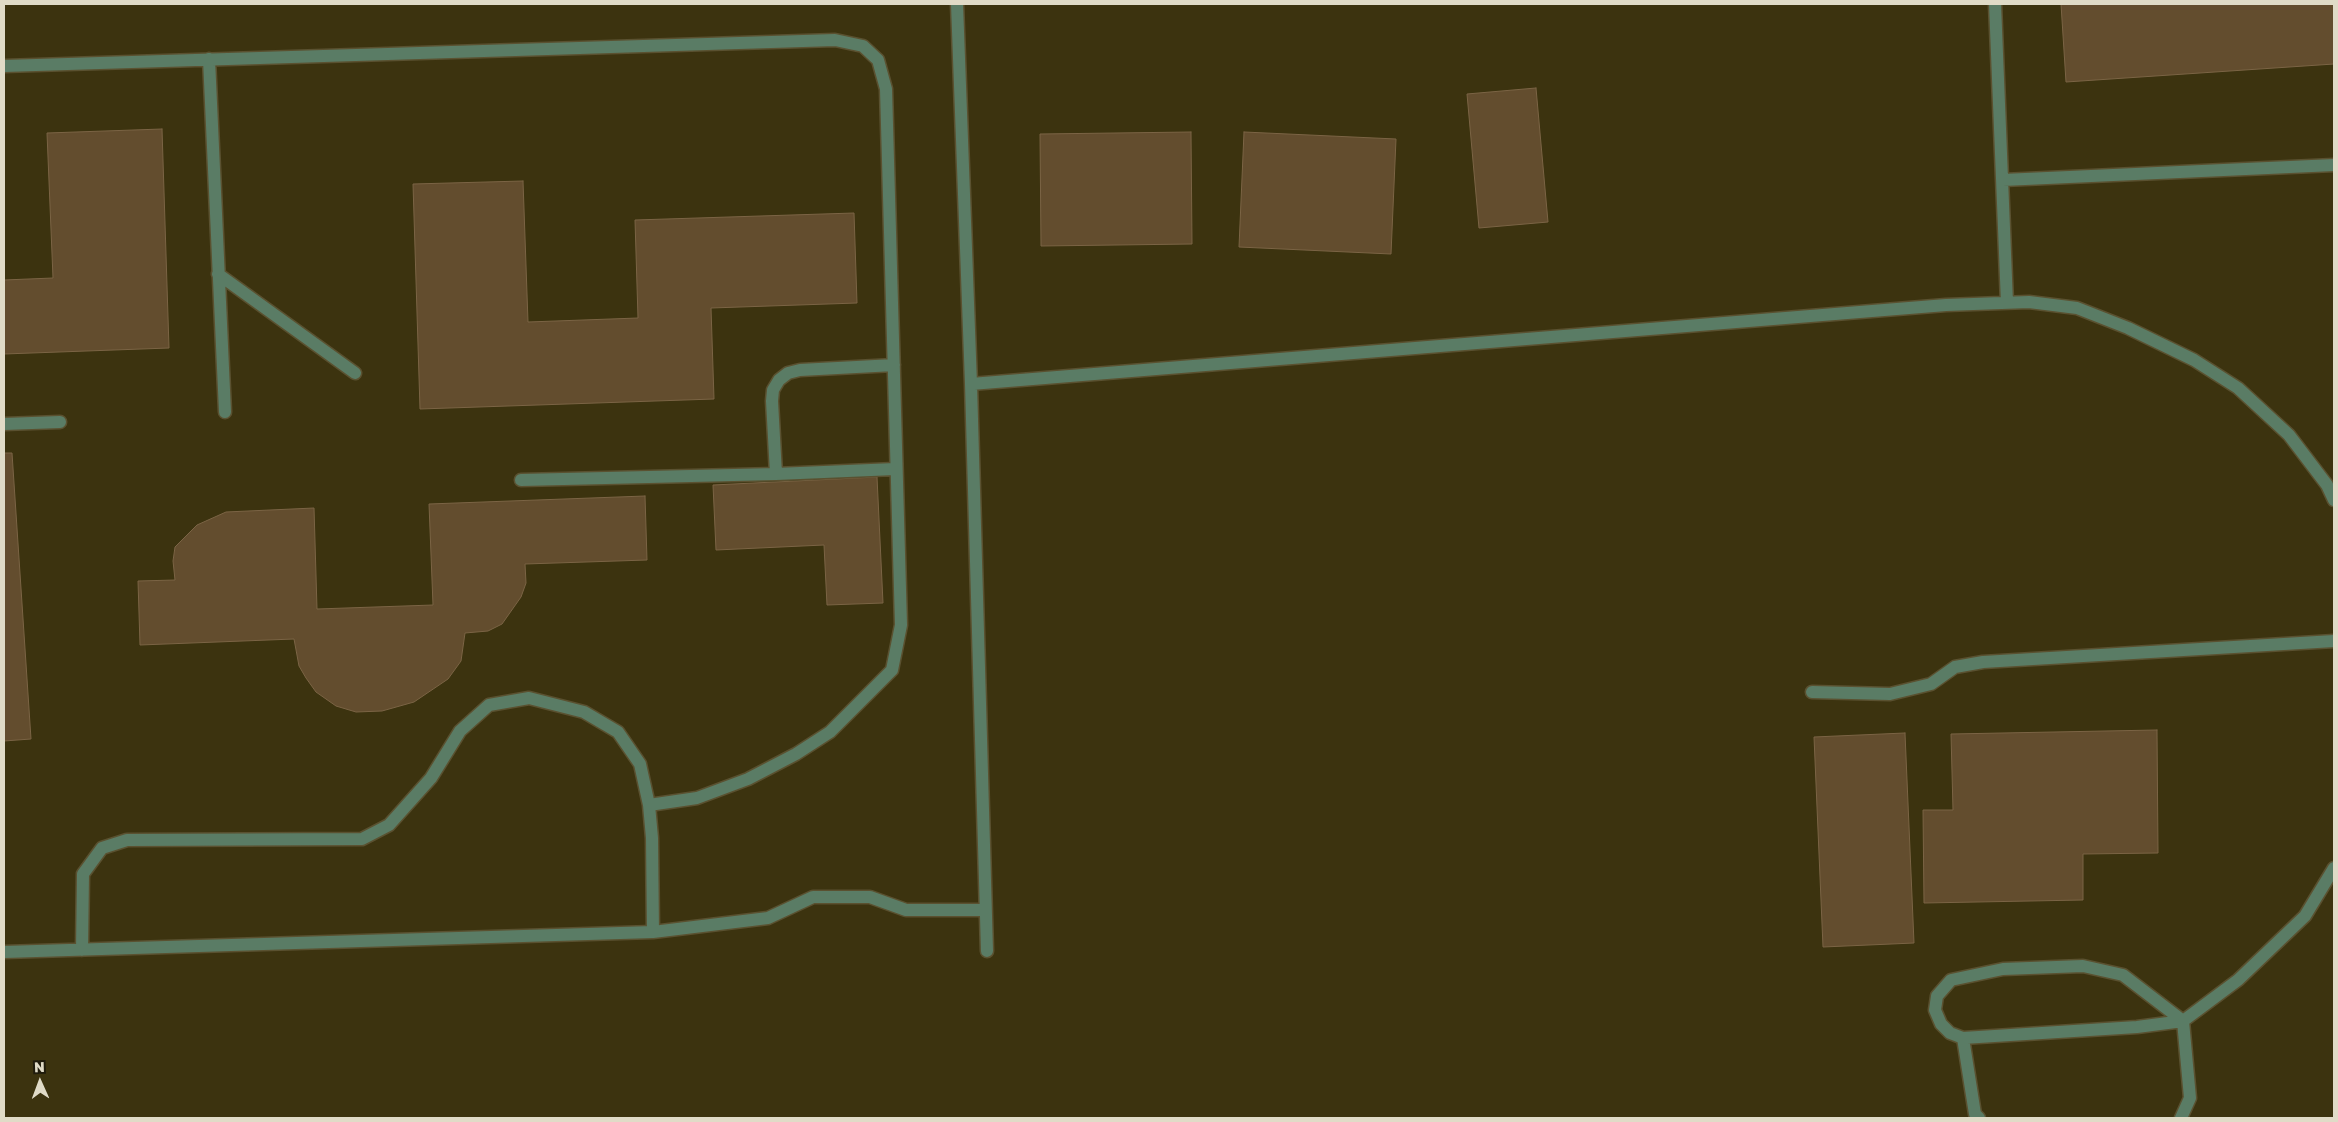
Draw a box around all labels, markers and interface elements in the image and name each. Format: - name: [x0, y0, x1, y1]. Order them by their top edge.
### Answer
- north arrow: [15, 1057, 65, 1107]
- text: N: [34, 1058, 45, 1075]

